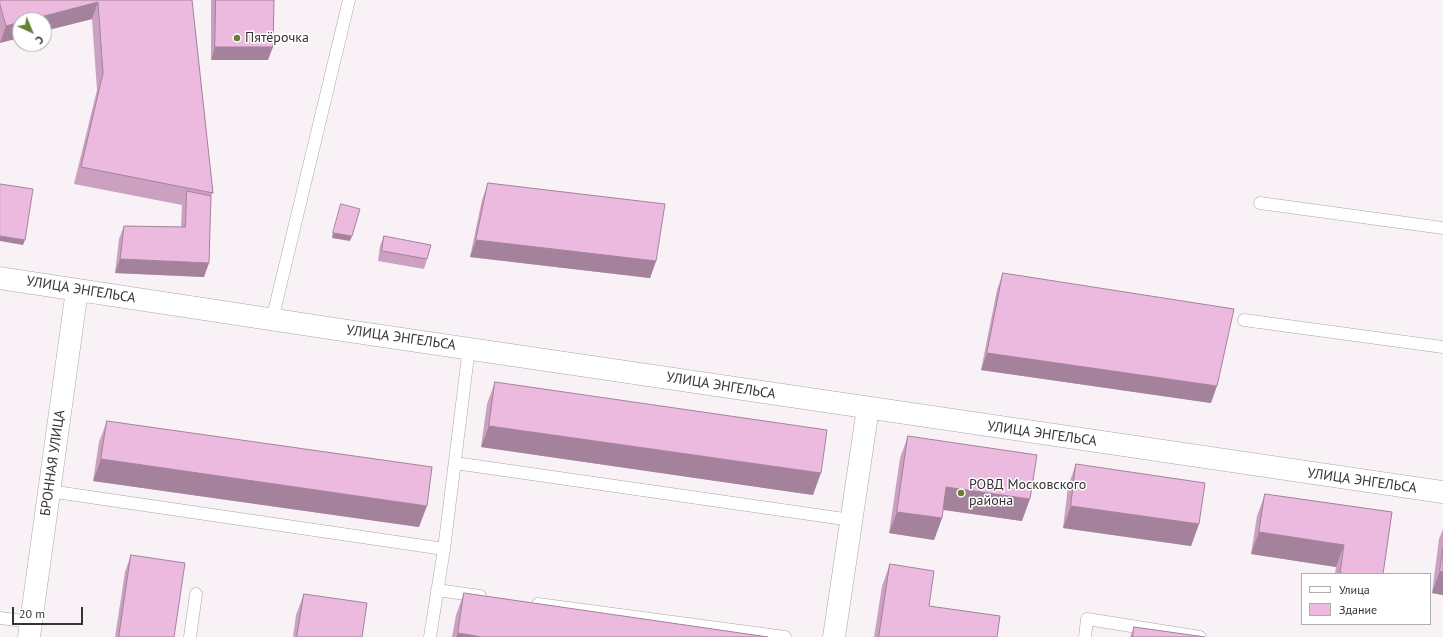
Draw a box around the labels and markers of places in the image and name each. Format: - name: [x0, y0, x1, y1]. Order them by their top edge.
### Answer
- place label: Пятёрочка: [245, 30, 309, 46]
- marker: Пятёрочка: [232, 33, 242, 43]
- place label: РОВД Московского района: [969, 477, 1086, 510]
- marker: РОВД Московского района: [956, 488, 966, 498]

